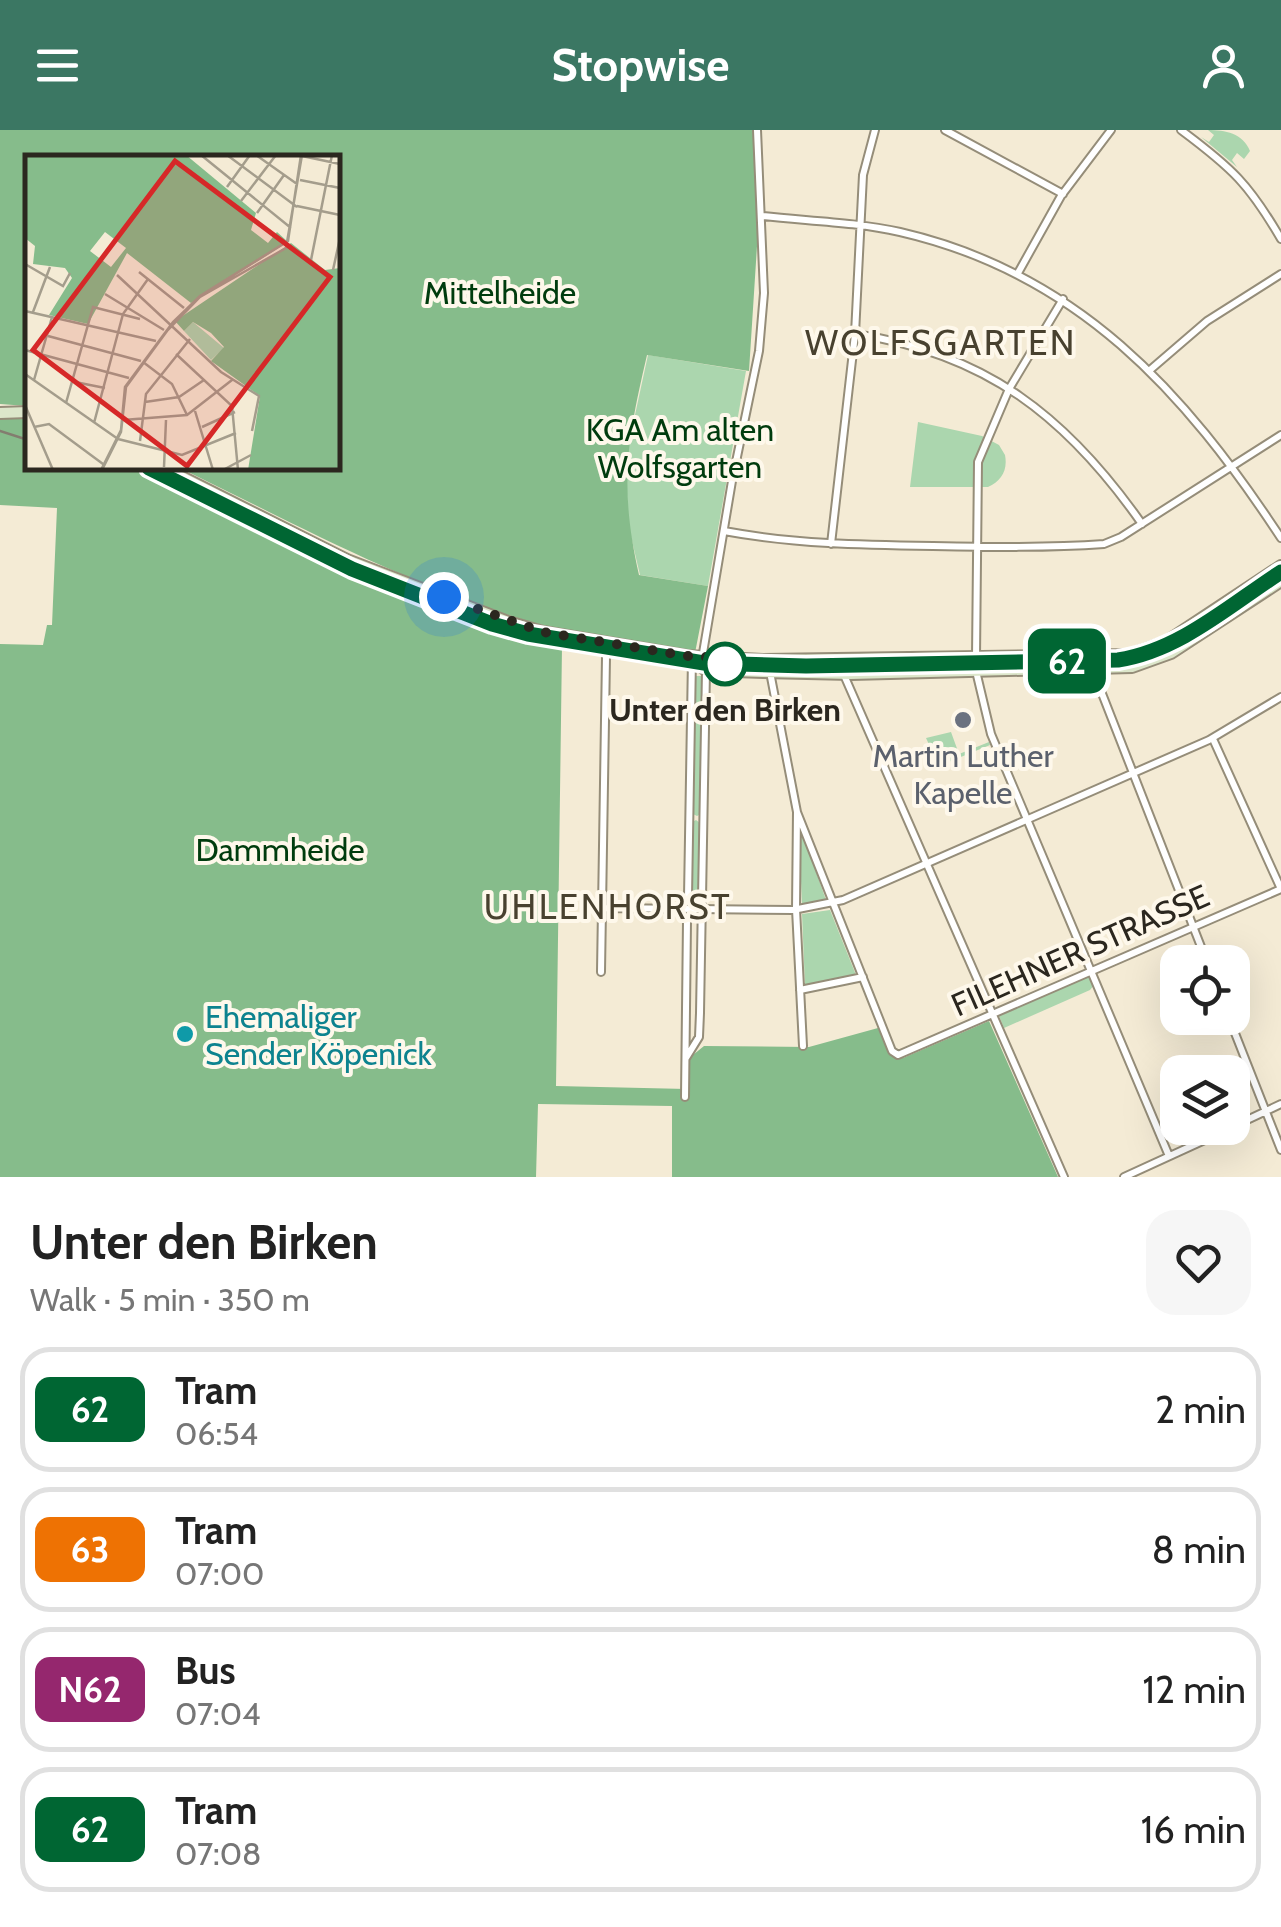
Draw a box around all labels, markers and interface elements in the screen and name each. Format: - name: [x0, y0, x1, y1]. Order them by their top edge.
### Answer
- icon: menu: [30, 38, 85, 93]
- text: Stopwise: [552, 38, 729, 92]
- icon: person: [1196, 38, 1251, 93]
- inset map: [25, 155, 340, 470]
- park label: Mittelheide: [424, 273, 576, 312]
- district label: WOLFSGARTEN: [805, 321, 1077, 364]
- park label: KGA Am alten Wolfsgarten: [586, 410, 774, 486]
- your location: [419, 572, 469, 622]
- line badge: 62: [1022, 628, 1112, 694]
- text: 62: [1048, 640, 1086, 683]
- marker: Unter den Birken: [704, 643, 746, 685]
- place label: Unter den Birken: [609, 690, 841, 729]
- marker: Martin Luther Kapelle: [952, 709, 974, 731]
- place label: Martin Luther Kapelle: [872, 736, 1054, 812]
- park label: Dammheide: [195, 830, 365, 869]
- street label: FILEHNER STRASSE: [945, 876, 1215, 1024]
- district label: UHLENHORST: [484, 885, 732, 928]
- map controls: [1160, 945, 1250, 1145]
- button: locate: [1160, 945, 1250, 1035]
- place label: Ehemaliger Sender Köpenick: [205, 997, 432, 1073]
- marker: Ehemaliger Sender Köpenick: [174, 1023, 196, 1045]
- button: layers: [1160, 1055, 1250, 1145]
- button: heart: [1146, 1210, 1251, 1315]
- text: Unter den Birken: [30, 1213, 378, 1271]
- text: Walk · 5 min · 350 m: [30, 1280, 310, 1319]
- text: Tram: [175, 1367, 257, 1414]
- text: 2 min: [1155, 1386, 1246, 1433]
- text: 62: [71, 1388, 109, 1431]
- text: 06:54: [175, 1414, 258, 1453]
- text: Tram: [175, 1507, 257, 1554]
- text: 8 min: [1152, 1526, 1246, 1573]
- text: 63: [71, 1528, 109, 1571]
- text: 07:00: [175, 1554, 264, 1593]
- text: Bus: [175, 1647, 236, 1694]
- text: 12 min: [1143, 1666, 1246, 1713]
- text: N62: [59, 1668, 121, 1711]
- text: 07:04: [175, 1694, 261, 1733]
- text: Tram: [175, 1787, 257, 1834]
- text: 16 min: [1141, 1806, 1246, 1853]
- text: 62: [71, 1808, 109, 1851]
- text: 07:08: [175, 1834, 261, 1873]

